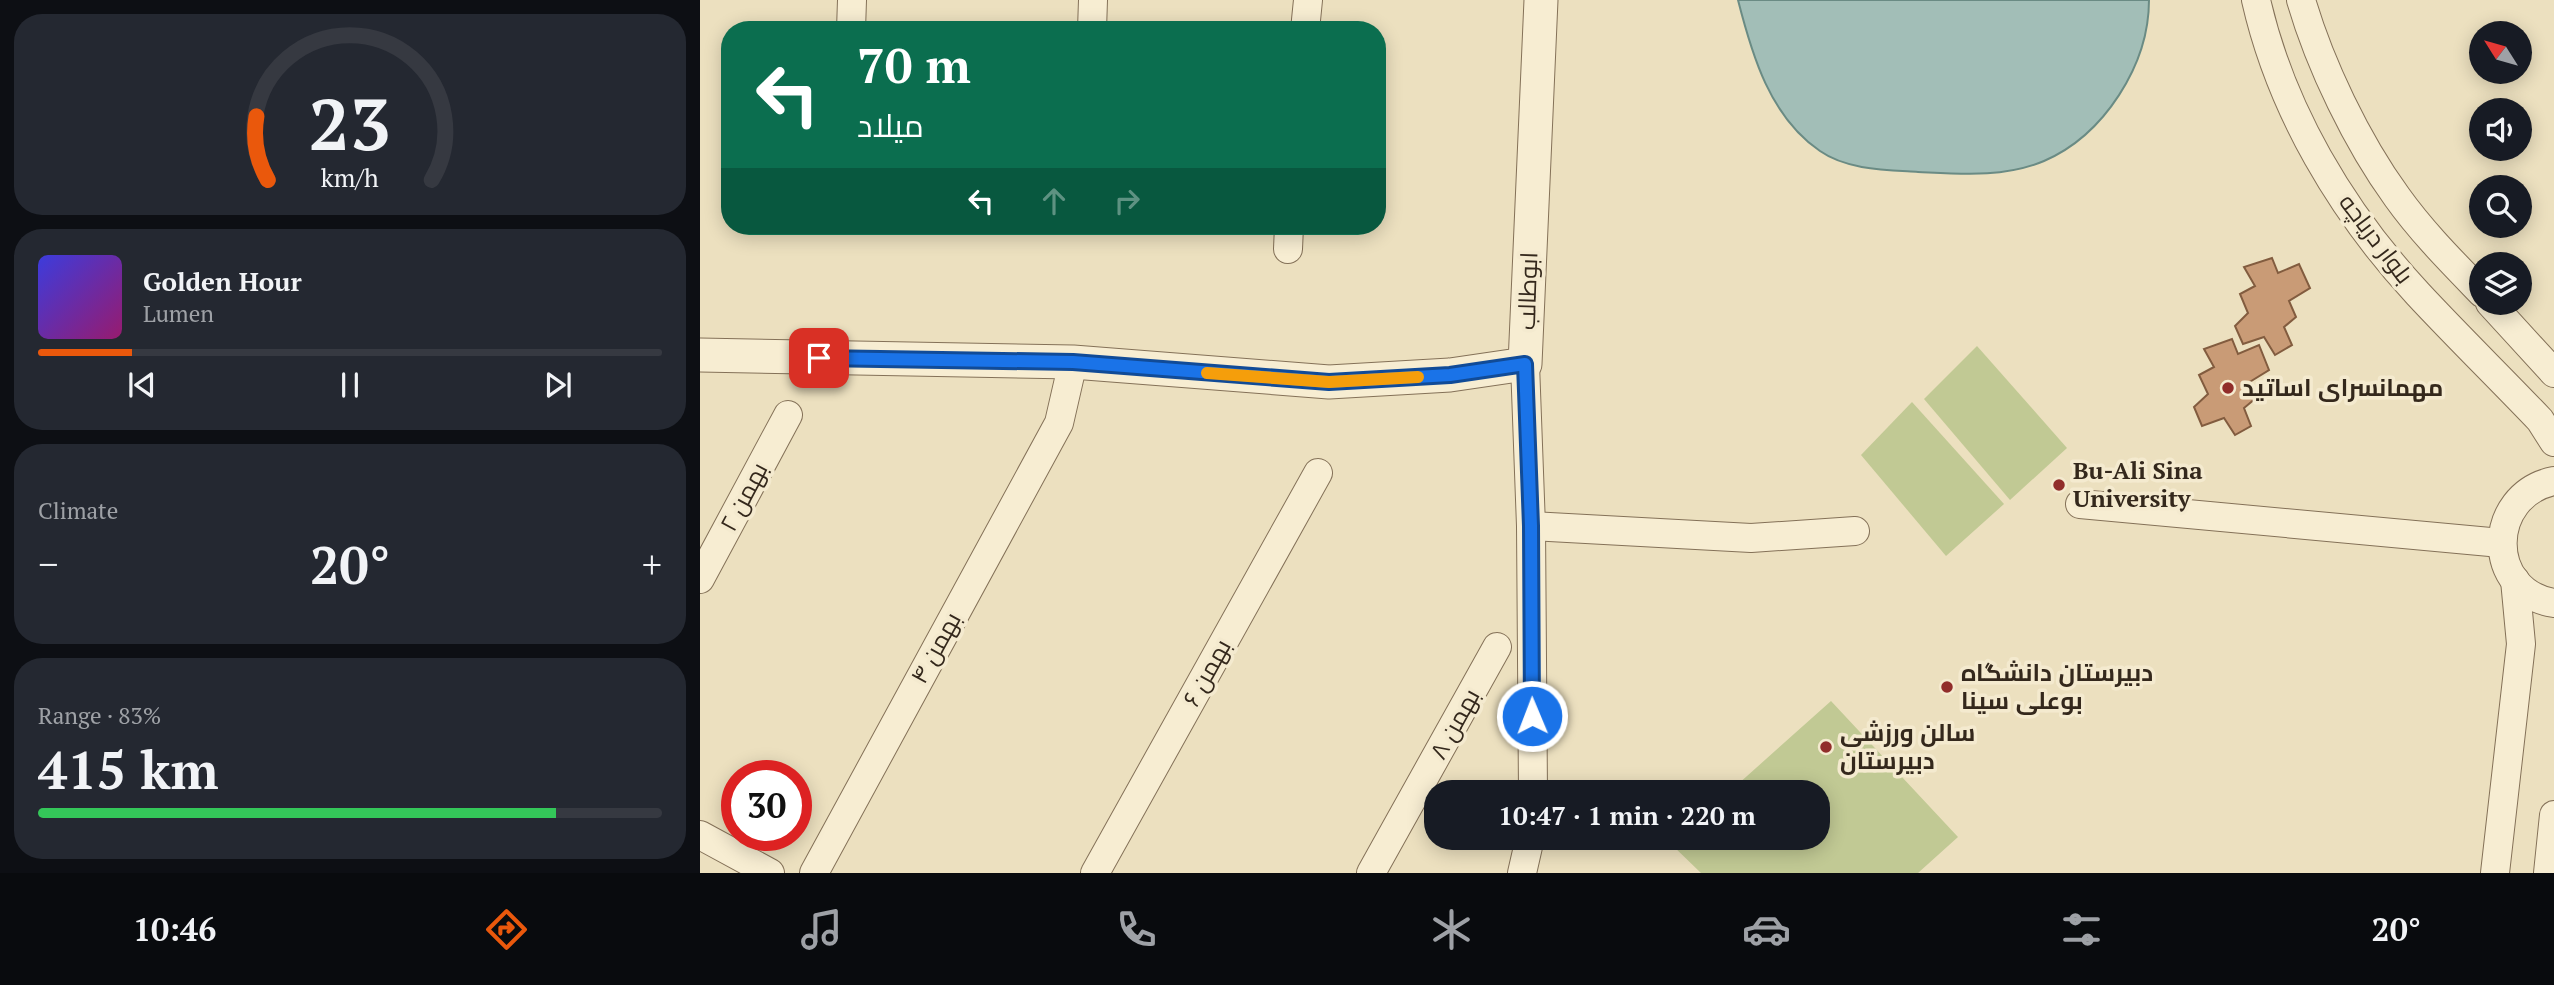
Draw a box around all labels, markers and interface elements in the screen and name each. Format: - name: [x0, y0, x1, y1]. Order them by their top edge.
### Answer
- north arrow: [2469, 21, 2532, 84]
- map controls: [2469, 21, 2532, 315]
- text: 70 m: [857, 32, 971, 97]
- icon: left: [742, 49, 833, 140]
- text: 23: [309, 75, 391, 172]
- button: sound: [2469, 98, 2532, 161]
- text: میلاد: [857, 104, 924, 146]
- text: km/h: [321, 161, 379, 194]
- button: search: [2469, 175, 2532, 238]
- icon: left: [962, 182, 1000, 220]
- icon: ahead: [1035, 182, 1073, 220]
- icon: right: [1108, 182, 1146, 220]
- street label: بلوار دریاچه: [2332, 187, 2421, 290]
- street label: ابوطالب: [1510, 252, 1544, 330]
- button: layers: [2469, 252, 2532, 315]
- text: Golden Hour: [143, 264, 302, 298]
- text: Lumen: [143, 298, 214, 329]
- pin: [789, 328, 849, 388]
- icon: arrive: [800, 339, 838, 377]
- icon: previous: [123, 366, 161, 404]
- icon: pause: [331, 366, 369, 404]
- icon: next: [539, 366, 577, 404]
- place label: مهمانسرای اساتید: [2242, 371, 2443, 403]
- marker: مهمانسرای اساتید: [2220, 380, 2236, 396]
- place label: Bu-Ali Sina University: [2073, 454, 2203, 514]
- street label: بهمن ۲: [712, 456, 775, 537]
- marker: Bu-Ali Sina University: [2051, 477, 2067, 493]
- text: Climate: [38, 495, 118, 526]
- text: 20°: [310, 530, 390, 599]
- text: −: [38, 539, 58, 589]
- text: +: [642, 539, 662, 589]
- street label: بهمن ۴: [902, 606, 968, 689]
- street label: بهمن ۶: [1175, 633, 1238, 712]
- place label: دبیرستان دانشگاه بوعلی سینا: [1961, 656, 2153, 716]
- position arrow: [1495, 679, 1569, 753]
- marker: دبیرستان دانشگاه بوعلی سینا: [1939, 679, 1955, 695]
- street label: بهمن ۸: [1422, 683, 1487, 765]
- text: Range · 83%: [38, 700, 161, 731]
- place label: سالن ورزشی دبیرستان: [1840, 716, 1975, 776]
- text: 415 km: [38, 735, 219, 804]
- marker: سالن ورزشی دبیرستان: [1818, 739, 1834, 755]
- speed limit sign: 30: [721, 760, 812, 851]
- text: 10:47 · 1 min · 220 m: [1498, 798, 1756, 832]
- icon: directions: [482, 905, 531, 954]
- icon: music: [797, 905, 846, 954]
- icon: phone: [1112, 905, 1161, 954]
- icon: climate: [1427, 905, 1476, 954]
- icon: car: [1742, 905, 1791, 954]
- icon: filters: [2057, 905, 2106, 954]
- text: 10:46: [133, 908, 216, 950]
- text: 20°: [2372, 908, 2421, 950]

